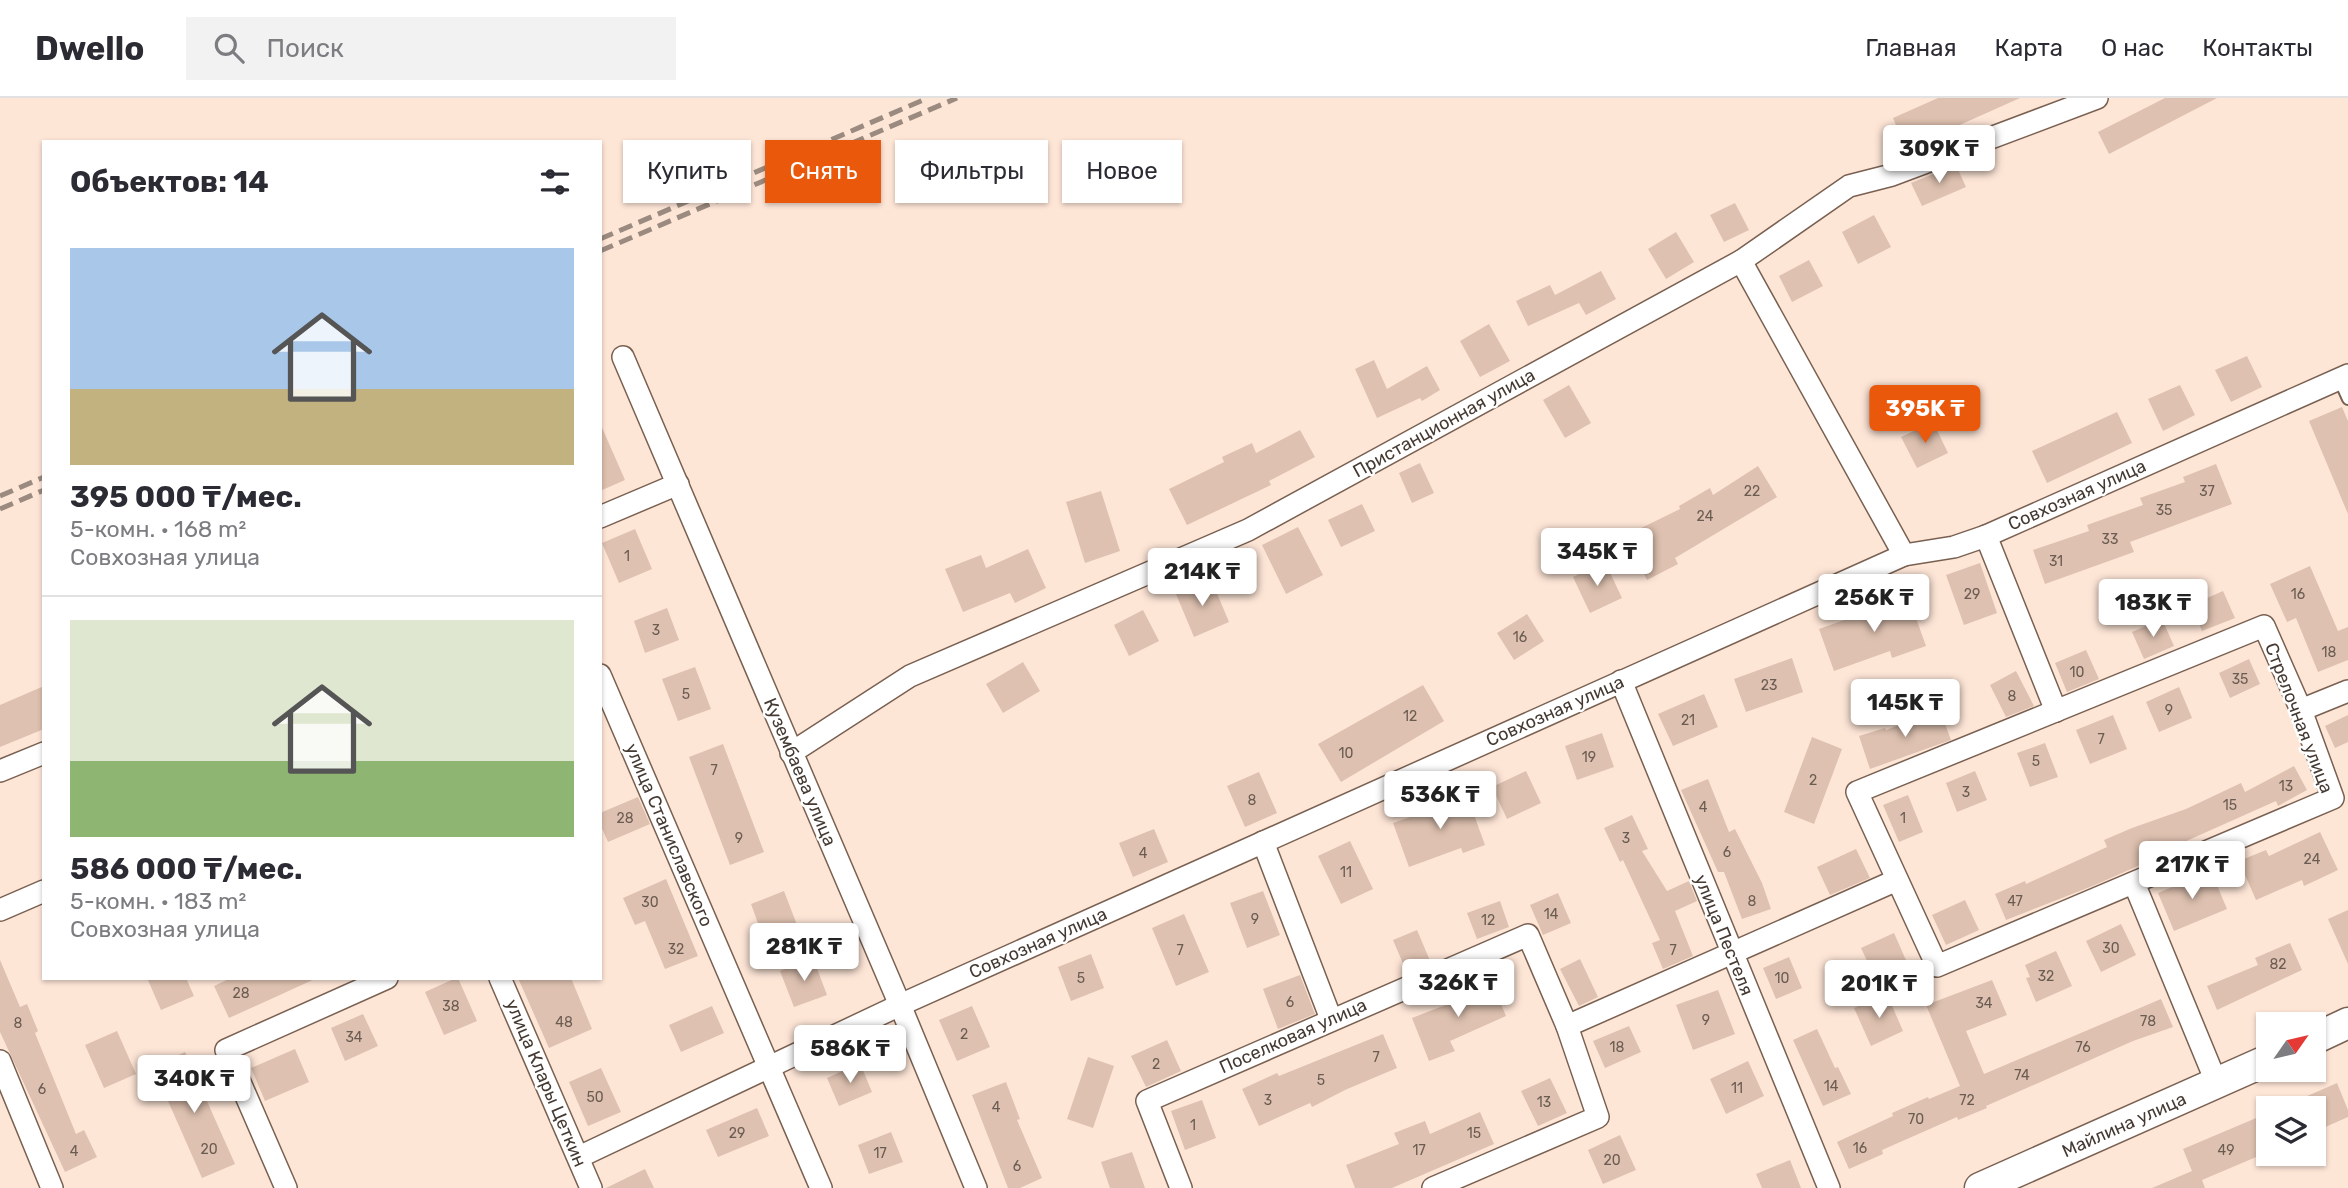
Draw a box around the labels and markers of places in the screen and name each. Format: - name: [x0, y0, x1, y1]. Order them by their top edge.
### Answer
- pin: 309K ₸: [1882, 126, 1996, 185]
- pin: 395K ₸: [1868, 386, 1982, 445]
- pin: 345K ₸: [1540, 528, 1654, 588]
- pin: 214K ₸: [1145, 548, 1259, 608]
- pin: 256K ₸: [1817, 574, 1931, 634]
- pin: 183K ₸: [2096, 580, 2210, 639]
- pin: 145K ₸: [1848, 680, 1962, 739]
- pin: 536K ₸: [1383, 772, 1497, 831]
- pin: 217K ₸: [2135, 842, 2249, 901]
- pin: 281K ₸: [747, 924, 861, 983]
- pin: 326K ₸: [1401, 960, 1515, 1019]
- pin: 201K ₸: [1822, 960, 1936, 1020]
- pin: 586K ₸: [793, 1026, 907, 1085]
- pin: 340K ₸: [137, 1056, 251, 1115]

